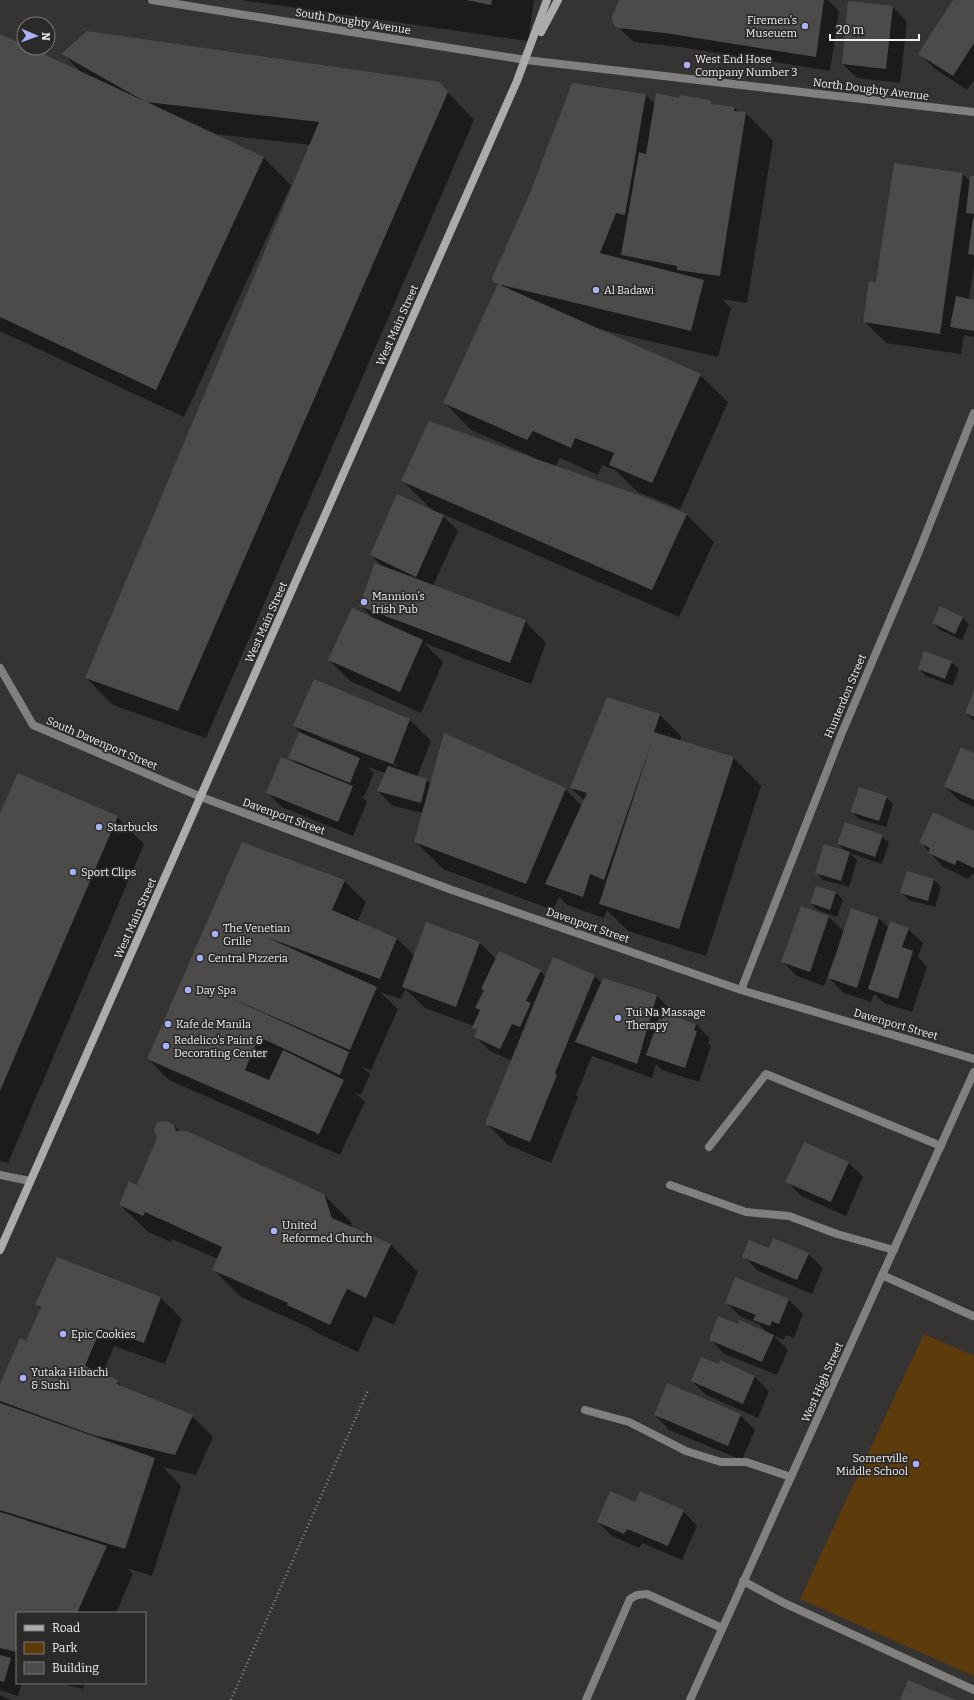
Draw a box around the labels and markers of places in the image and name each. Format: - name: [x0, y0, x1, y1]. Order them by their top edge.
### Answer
- place label: Firemen's Museuem: [746, 14, 797, 40]
- marker: Firemen's Museuem: [800, 21, 810, 31]
- place label: West End Hose Company Number 3: [695, 53, 798, 79]
- marker: West End Hose Company Number 3: [682, 60, 692, 70]
- place label: Al Badawi: [604, 284, 655, 297]
- marker: Al Badawi: [591, 285, 601, 295]
- place label: Mannion's Irish Pub: [372, 590, 425, 616]
- marker: Mannion's Irish Pub: [359, 597, 369, 607]
- place label: Starbucks: [107, 821, 158, 834]
- marker: Starbucks: [94, 822, 104, 832]
- place label: Sport Clips: [81, 866, 136, 879]
- marker: Sport Clips: [68, 867, 78, 877]
- place label: The Venetian Grille: [223, 922, 290, 948]
- marker: The Venetian Grille: [210, 929, 220, 939]
- place label: Central Pizzeria: [208, 952, 288, 965]
- marker: Central Pizzeria: [195, 953, 205, 963]
- place label: Day Spa: [196, 984, 236, 997]
- marker: Day Spa: [183, 985, 193, 995]
- place label: Tui Na Massage Therapy: [626, 1006, 705, 1032]
- marker: Tui Na Massage Therapy: [613, 1013, 623, 1023]
- place label: Kafe de Manila: [176, 1018, 251, 1031]
- marker: Kafe de Manila: [163, 1019, 173, 1029]
- place label: Redelico's Paint & Decorating Center: [174, 1034, 267, 1060]
- marker: Redelico's Paint & Decorating Center: [161, 1041, 171, 1051]
- place label: United Reformed Church: [282, 1219, 372, 1245]
- marker: United Reformed Church: [269, 1226, 279, 1236]
- place label: Epic Cookies: [71, 1328, 135, 1341]
- marker: Epic Cookies: [58, 1329, 68, 1339]
- place label: Yutaka Hibachi & Sushi: [31, 1366, 109, 1392]
- marker: Yutaka Hibachi & Sushi: [18, 1373, 28, 1383]
- place label: Somerville Middle School: [836, 1452, 908, 1478]
- marker: Somerville Middle School: [911, 1459, 921, 1469]

